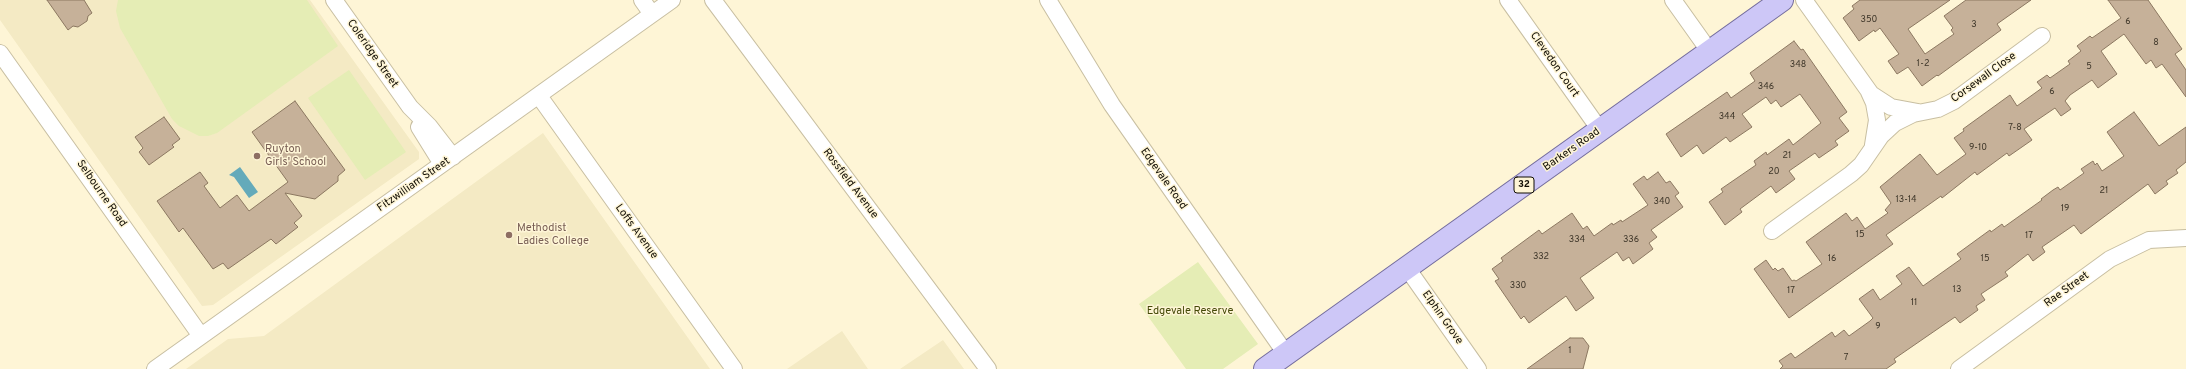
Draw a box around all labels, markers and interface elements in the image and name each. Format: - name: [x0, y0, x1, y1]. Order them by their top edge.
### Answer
- house number: 350: [1861, 15, 1877, 25]
- street label: Coleridge Street: [344, 17, 400, 91]
- house number: 6: [2125, 17, 2131, 27]
- house number: 3: [1971, 20, 1977, 30]
- street label: Clevedon Court: [1527, 30, 1581, 100]
- house number: 8: [2153, 38, 2159, 48]
- street label: Corsewall Close: [1949, 50, 2019, 106]
- house number: 1-2: [1917, 59, 1929, 69]
- house number: 348: [1790, 60, 1806, 70]
- house number: 5: [2086, 62, 2092, 72]
- house number: 346: [1758, 82, 1774, 92]
- house number: 6: [2049, 87, 2055, 97]
- house number: 344: [1719, 112, 1735, 122]
- house number: 7-8: [2008, 123, 2022, 133]
- street label: Barkers Road: [1541, 126, 1603, 174]
- place label: Ruyton Girls' School: [265, 143, 326, 169]
- house number: 9-10: [1969, 143, 1987, 153]
- street label: Rossfield Avenue: [819, 146, 881, 222]
- street label: Edgevale Road: [1137, 146, 1189, 212]
- marker: Ruyton Girls' School: [252, 151, 262, 161]
- house number: 21: [1783, 151, 1791, 161]
- street label: Fitzwilliam Street: [375, 155, 453, 215]
- street label: Selbourne Road: [73, 158, 129, 230]
- house number: 20: [1768, 167, 1780, 177]
- road number: 32: [1514, 177, 1534, 193]
- house number: 21: [2100, 186, 2108, 196]
- house number: 13-14: [1895, 195, 1917, 205]
- house number: 340: [1654, 197, 1670, 207]
- street label: Lofts Avenue: [612, 202, 660, 262]
- house number: 19: [2061, 204, 2069, 214]
- place label: Methodist Ladies College: [517, 222, 589, 248]
- marker: Methodist Ladies College: [504, 230, 514, 240]
- house number: 15: [1856, 230, 1864, 240]
- house number: 17: [2025, 231, 2033, 241]
- house number: 334: [1569, 235, 1585, 245]
- house number: 336: [1623, 235, 1639, 245]
- house number: 332: [1533, 252, 1549, 262]
- house number: 16: [1828, 254, 1836, 264]
- house number: 15: [1981, 254, 1989, 264]
- street label: Rae Street: [2042, 269, 2092, 311]
- house number: 330: [1510, 281, 1526, 291]
- house number: 13: [1953, 285, 1961, 295]
- house number: 17: [1787, 286, 1795, 296]
- street label: Elphin Grove: [1419, 289, 1465, 347]
- house number: 11: [1911, 298, 1917, 308]
- park label: Edgevale Reserve: [1147, 305, 1233, 319]
- house number: 9: [1875, 322, 1881, 332]
- house number: 1: [1568, 346, 1572, 356]
- house number: 7: [1844, 353, 1848, 363]

